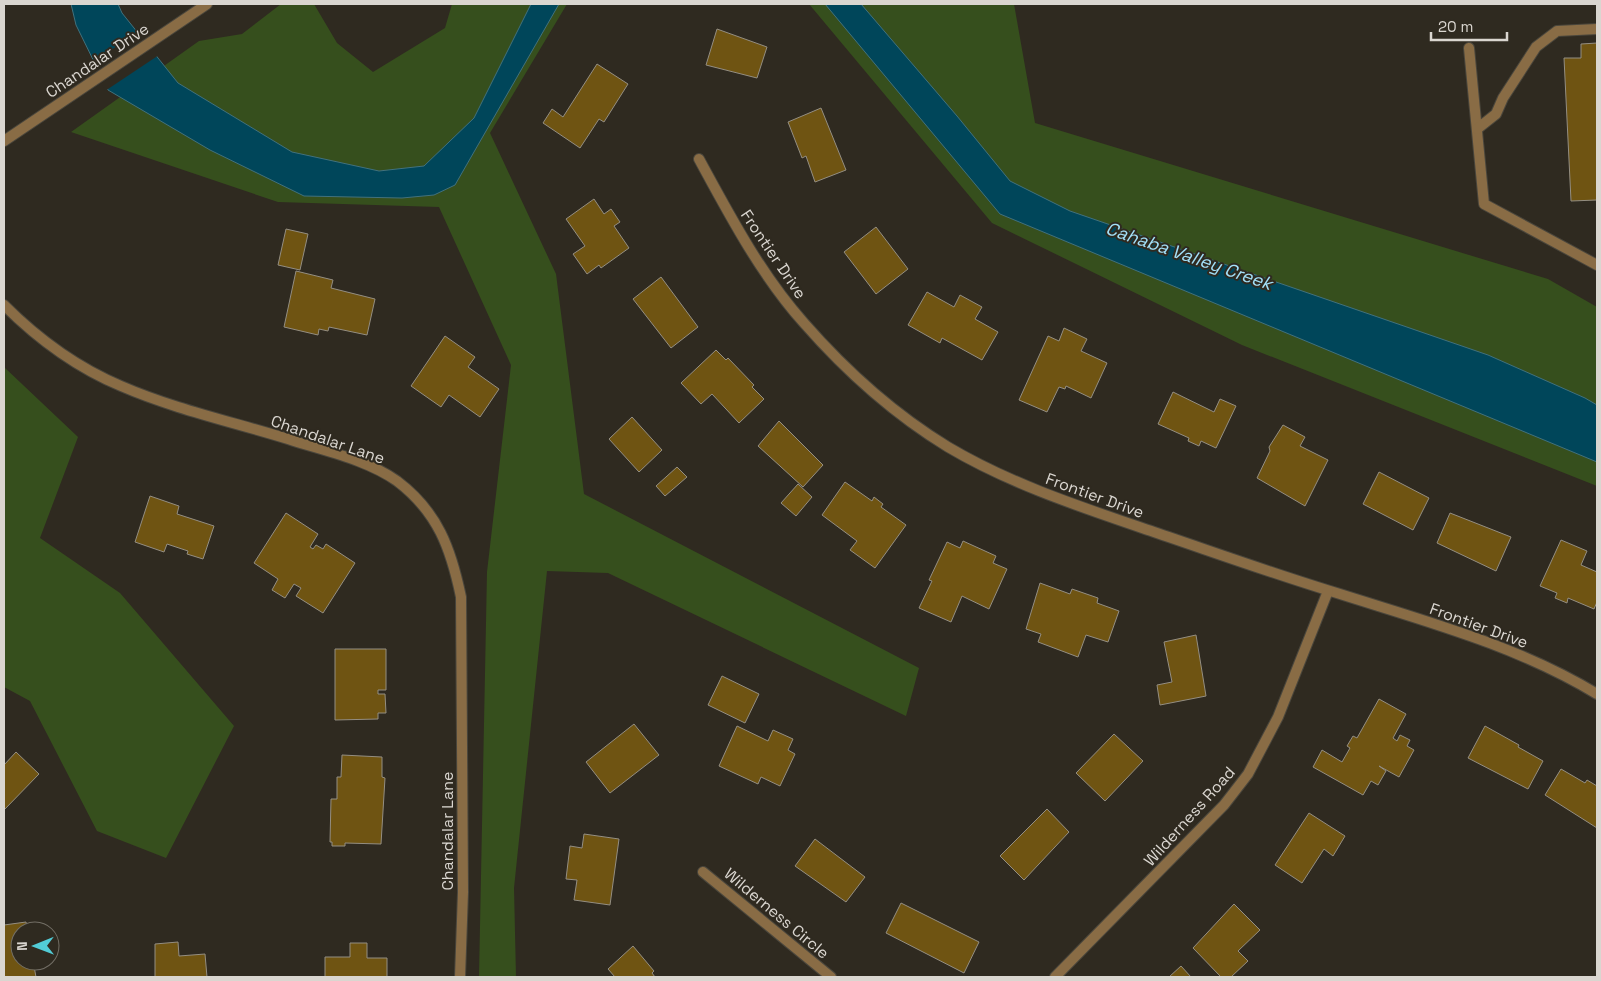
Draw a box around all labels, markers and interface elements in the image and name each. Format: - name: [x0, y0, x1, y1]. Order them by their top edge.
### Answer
- scale bar: [1431, 10, 1507, 42]
- text: 20 m: [1438, 17, 1473, 36]
- street label: Chandalar Drive: [42, 18, 153, 103]
- street label: Frontier Drive: [736, 206, 811, 303]
- water label: Cahaba Valley Creek: [1103, 216, 1278, 296]
- street label: Chandalar Lane: [268, 410, 388, 469]
- street label: Frontier Drive: [1043, 468, 1147, 523]
- street label: Frontier Drive: [1427, 598, 1531, 653]
- street label: Wilderness Road: [1139, 762, 1240, 871]
- street label: Chandalar Lane: [437, 771, 458, 891]
- street label: Wilderness Circle: [720, 863, 834, 963]
- north arrow: [10, 921, 60, 971]
- text: N: [13, 941, 31, 951]

